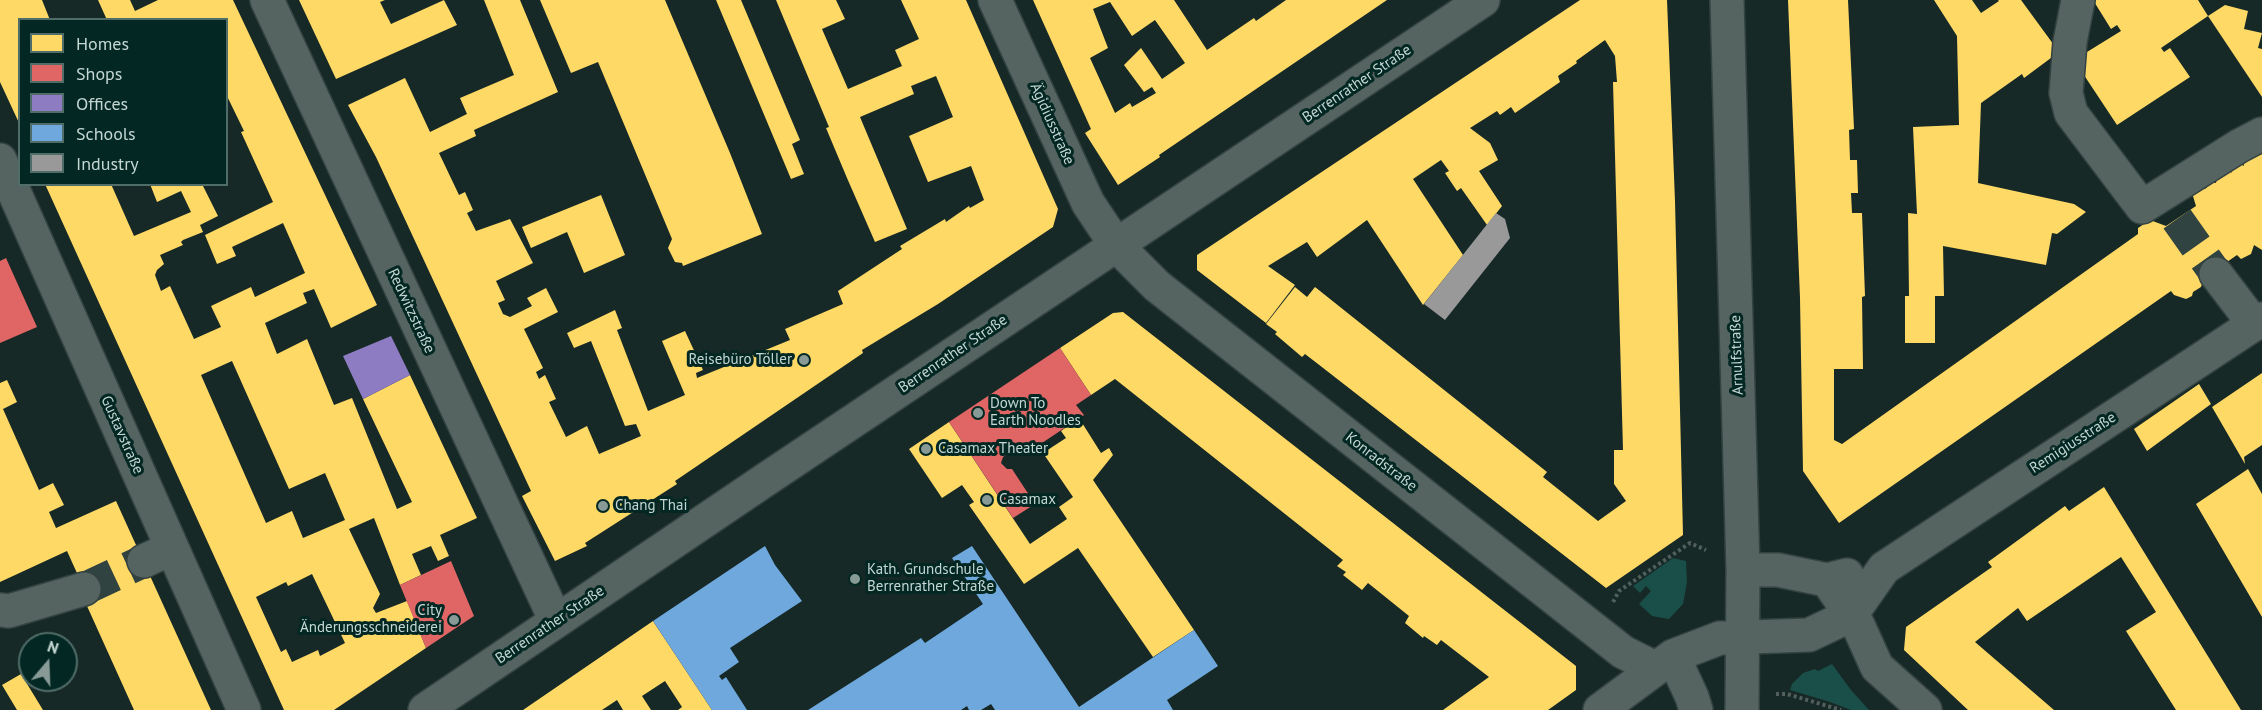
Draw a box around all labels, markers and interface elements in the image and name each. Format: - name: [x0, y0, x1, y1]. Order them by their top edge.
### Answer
- legend: [18, 18, 228, 186]
- text: Homes: [76, 32, 129, 55]
- street label: Berrenrather Straße: [1299, 41, 1415, 127]
- text: Shops: [76, 62, 122, 85]
- street label: Ägidiusstraße: [1026, 80, 1078, 168]
- text: Offices: [76, 92, 128, 115]
- text: Schools: [76, 122, 136, 145]
- text: Industry: [76, 152, 139, 175]
- street label: Redwitzstraße: [384, 266, 438, 356]
- street label: Berrenrather Straße: [895, 311, 1011, 397]
- street label: Arnulfstraße: [1727, 315, 1747, 395]
- place label: Reisebüro Töller: [689, 351, 792, 369]
- marker: Reisebüro Töller: [797, 353, 811, 367]
- street label: Gustavstraße: [97, 393, 147, 477]
- place label: Down To Earth Noodles: [990, 395, 1081, 430]
- marker: Down To Earth Noodles: [971, 406, 985, 420]
- street label: Remigiusstraße: [2027, 409, 2119, 477]
- street label: Konradstraße: [1342, 429, 1420, 495]
- place label: Casamax Theater: [938, 440, 1048, 458]
- marker: Casamax Theater: [919, 442, 933, 456]
- place label: Casamax: [999, 491, 1056, 509]
- marker: Casamax: [980, 493, 994, 507]
- place label: Chang Thai: [615, 497, 687, 515]
- marker: Chang Thai: [596, 499, 610, 513]
- place label: Kath. Grundschule Berrenrather Straße: [867, 561, 994, 596]
- marker: Kath. Grundschule Berrenrather Straße: [848, 572, 862, 586]
- street label: Berrenrather Straße: [492, 582, 608, 668]
- place label: City Änderungsschneiderei: [300, 602, 442, 637]
- marker: City Änderungsschneiderei: [447, 613, 461, 627]
- north arrow: [18, 632, 78, 692]
- text: N: [45, 636, 61, 658]

